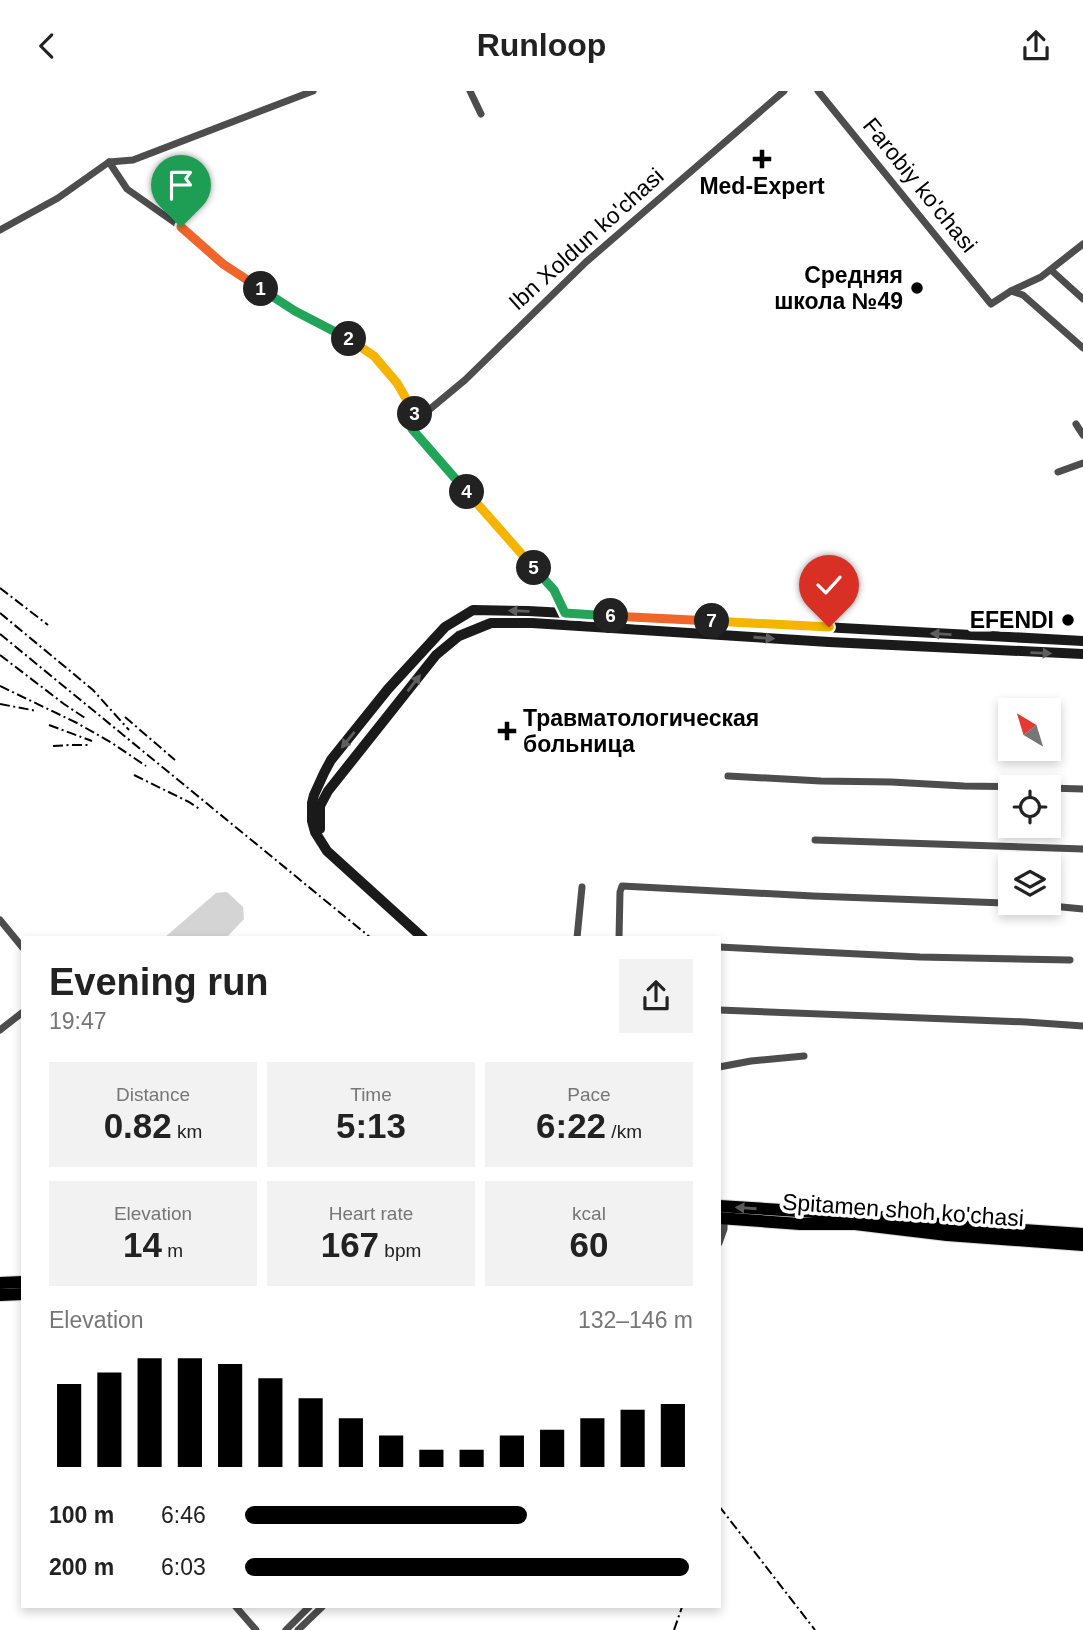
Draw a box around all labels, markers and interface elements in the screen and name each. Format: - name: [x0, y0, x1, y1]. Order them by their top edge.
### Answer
- icon: back: [28, 27, 66, 65]
- text: Runloop: [477, 27, 606, 63]
- icon: share: [1017, 27, 1055, 65]
- street label: Farobiy ko'chasi: [858, 113, 982, 257]
- marker: Med-Expert: [752, 149, 772, 169]
- pin: [151, 155, 211, 227]
- street label: Ibn Xoldun ko'chasi: [503, 163, 669, 315]
- icon: arrive: [162, 166, 200, 204]
- place label: Med-Expert: [699, 173, 825, 199]
- place label: Средняя школа №49: [774, 262, 903, 314]
- pin: 1: [244, 271, 278, 307]
- text: 1: [255, 278, 266, 299]
- marker: Средняя школа №49: [909, 280, 925, 296]
- pin: 2: [332, 321, 366, 357]
- text: 2: [343, 328, 354, 349]
- pin: 3: [398, 397, 432, 431]
- text: 3: [409, 403, 420, 424]
- pin: 4: [449, 475, 484, 509]
- text: 4: [461, 481, 472, 502]
- pin: 5: [516, 551, 552, 585]
- pin: [799, 555, 859, 627]
- text: 5: [528, 557, 539, 578]
- icon: check: [810, 566, 848, 604]
- pin: 6: [594, 599, 628, 633]
- pin: 7: [694, 603, 730, 639]
- one-way arrow: [507, 605, 529, 616]
- text: 6: [605, 605, 616, 626]
- place label: EFENDI: [970, 607, 1054, 633]
- text: 7: [706, 610, 717, 631]
- marker: EFENDI: [1060, 612, 1076, 628]
- one-way arrow: [930, 628, 952, 639]
- one-way arrow: [754, 633, 776, 644]
- one-way arrow: [1030, 647, 1052, 658]
- one-way arrow: [406, 675, 421, 693]
- north arrow: [998, 698, 1060, 761]
- map controls: [998, 698, 1061, 915]
- place label: Травматологическая больница: [523, 705, 759, 757]
- marker: Травматологическая больница: [497, 721, 517, 741]
- one-way arrow: [340, 730, 355, 748]
- button: locate: [998, 775, 1061, 838]
- button: layers: [998, 852, 1061, 915]
- button: share: [619, 959, 693, 1033]
- text: Evening run: [49, 961, 269, 1003]
- text: 19:47: [49, 1008, 107, 1034]
- text: Distance: [116, 1084, 190, 1105]
- text: Time: [350, 1084, 392, 1105]
- text: Pace: [567, 1084, 611, 1105]
- text: 0.82: [104, 1106, 172, 1145]
- text: 5:13: [336, 1106, 406, 1145]
- text: 6:22: [536, 1106, 606, 1145]
- text: km: [172, 1121, 202, 1142]
- text: /km: [606, 1121, 642, 1142]
- street label: Spitamen shoh ko'chasi: [781, 1189, 1025, 1231]
- one-way arrow: [735, 1202, 757, 1213]
- text: Elevation: [114, 1203, 192, 1224]
- text: Heart rate: [329, 1203, 413, 1224]
- text: kcal: [572, 1203, 606, 1224]
- text: 14: [123, 1225, 162, 1264]
- text: 167: [321, 1225, 379, 1264]
- text: 60: [570, 1225, 608, 1264]
- text: m: [162, 1240, 183, 1261]
- text: bpm: [379, 1240, 421, 1261]
- text: Elevation: [49, 1307, 144, 1333]
- text: 132–146 m: [578, 1307, 693, 1333]
- text: 100 m: [49, 1502, 114, 1528]
- text: 6:46: [161, 1502, 206, 1528]
- text: 200 m: [49, 1554, 114, 1580]
- text: 6:03: [161, 1554, 206, 1580]

